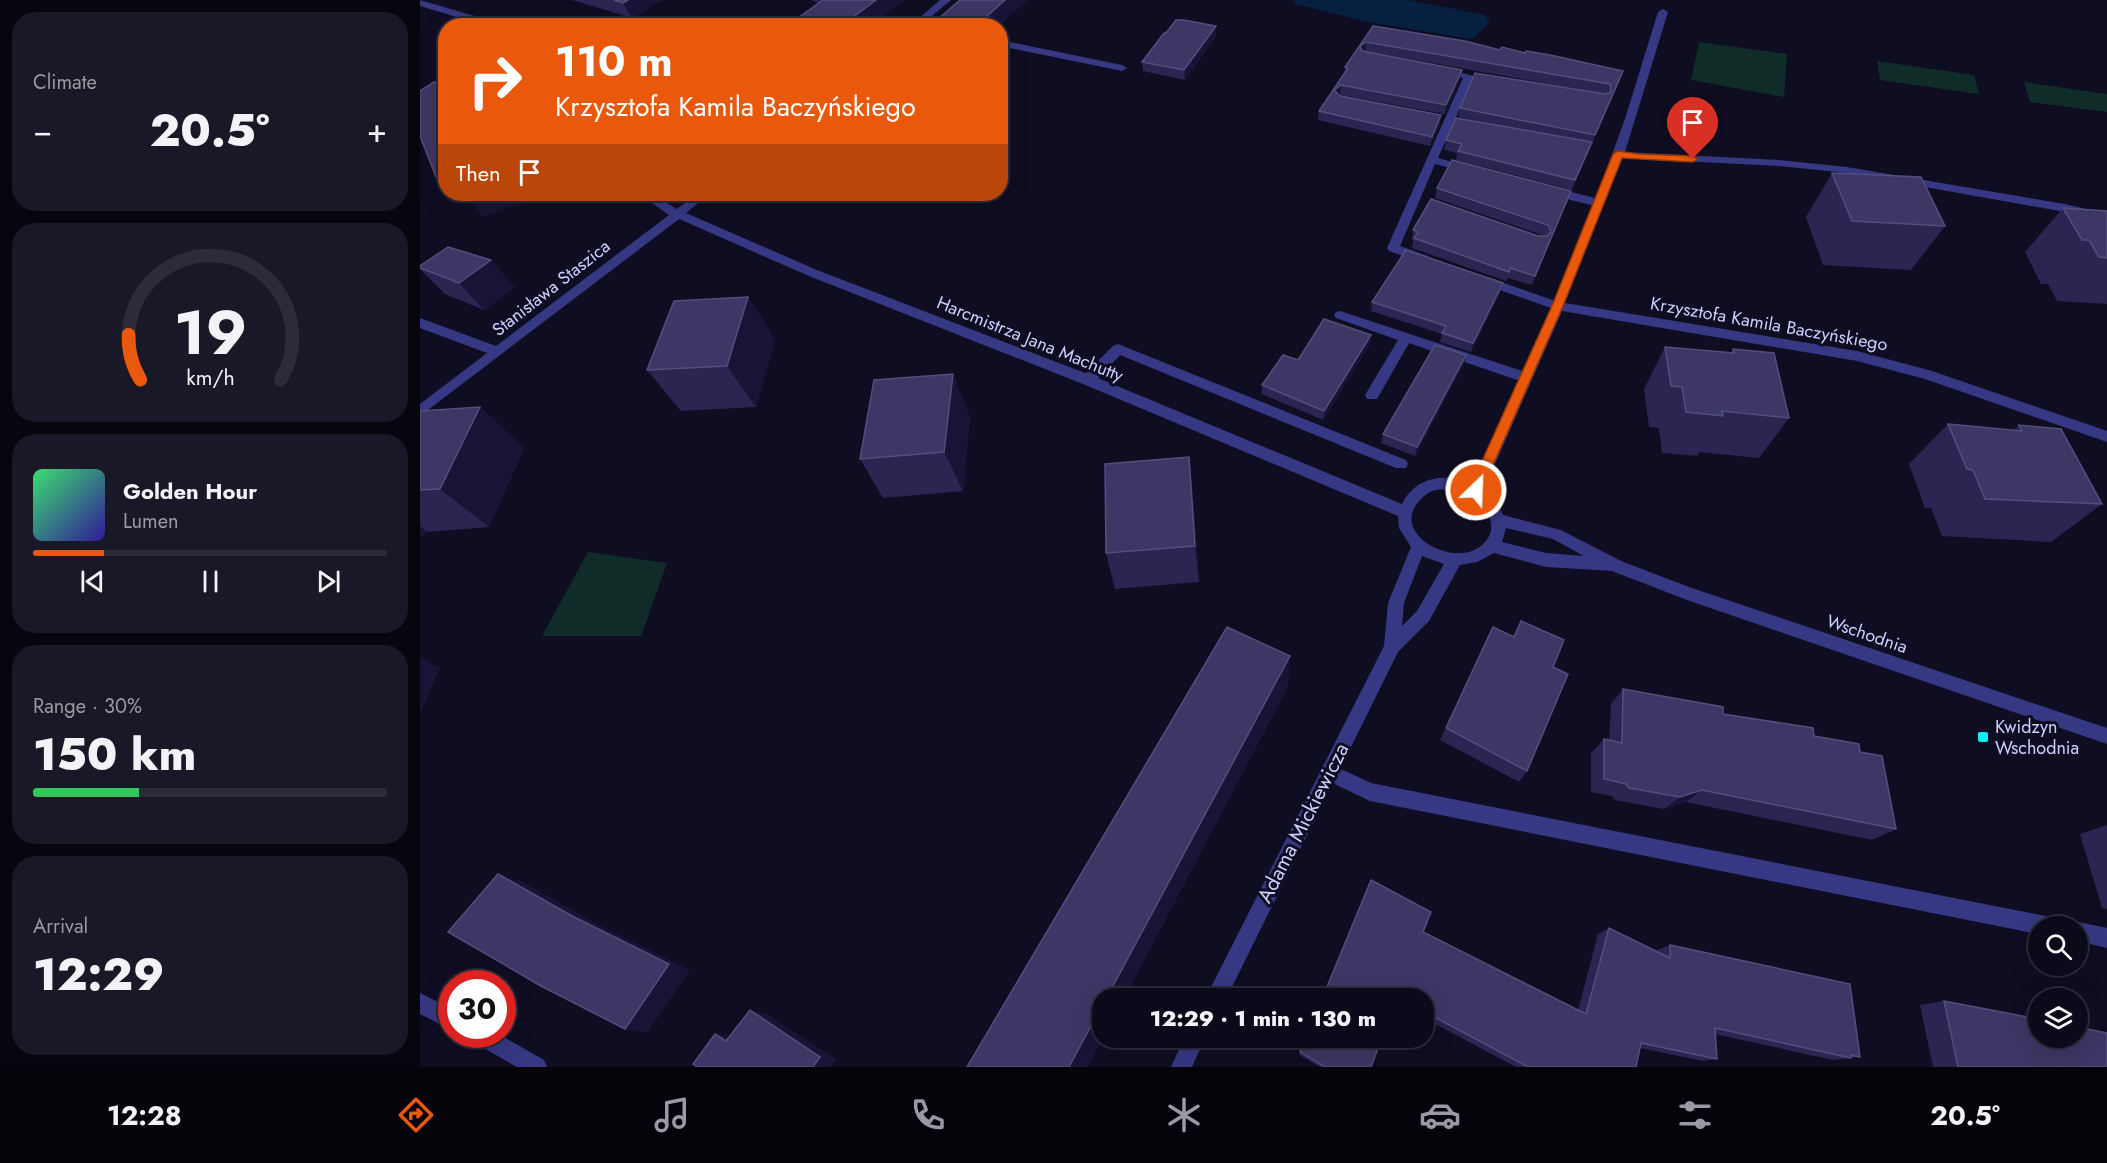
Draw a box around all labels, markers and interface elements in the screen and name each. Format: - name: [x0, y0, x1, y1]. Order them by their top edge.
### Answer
- text: 110 m: [555, 31, 673, 92]
- icon: right: [456, 42, 534, 120]
- text: Climate: [33, 68, 97, 97]
- text: Krzysztofa Kamila Baczyńskiego: [555, 87, 916, 126]
- pin: [1667, 97, 1718, 159]
- text: 20.5°: [150, 98, 270, 163]
- icon: arrive: [1676, 106, 1709, 139]
- text: −: [33, 107, 52, 154]
- text: +: [367, 107, 387, 154]
- icon: arrive: [513, 156, 546, 189]
- text: Then: [456, 157, 501, 189]
- street label: Stanisława Staszica: [486, 234, 616, 342]
- text: 19: [173, 287, 247, 377]
- street label: Harcmistrza Jana Machutty: [933, 290, 1127, 388]
- street label: Krzysztofa Kamila Baczyńskiego: [1648, 290, 1890, 358]
- text: km/h: [186, 362, 234, 393]
- position arrow: [1444, 458, 1508, 522]
- text: Golden Hour: [123, 475, 257, 507]
- text: Lumen: [123, 507, 179, 536]
- icon: previous: [76, 565, 109, 598]
- icon: pause: [194, 565, 227, 598]
- icon: next: [312, 565, 345, 598]
- street label: Wschodnia: [1823, 608, 1911, 660]
- text: Range · 30%: [33, 692, 142, 721]
- place label: Kwidzyn Wschodnia: [1995, 714, 2079, 761]
- text: 150 km: [33, 722, 196, 787]
- marker: Kwidzyn Wschodnia: [1976, 730, 1990, 744]
- street label: Adama Mickiewicza: [1250, 738, 1356, 908]
- text: Arrival: [33, 912, 88, 941]
- map controls: [2028, 916, 2088, 1048]
- button: search: [2028, 916, 2088, 976]
- text: 12:29: [33, 942, 164, 1007]
- speed limit sign: 30: [438, 970, 516, 1048]
- button: layers: [2028, 988, 2088, 1048]
- text: 12:29 · 1 min · 130 m: [1150, 1002, 1376, 1034]
- icon: directions: [395, 1094, 437, 1136]
- icon: music: [651, 1094, 693, 1136]
- icon: phone: [907, 1094, 949, 1136]
- icon: climate: [1163, 1094, 1205, 1136]
- icon: car: [1419, 1094, 1461, 1136]
- icon: filters: [1674, 1094, 1716, 1136]
- text: 12:28: [107, 1096, 182, 1135]
- text: 20.5°: [1930, 1096, 2000, 1135]

